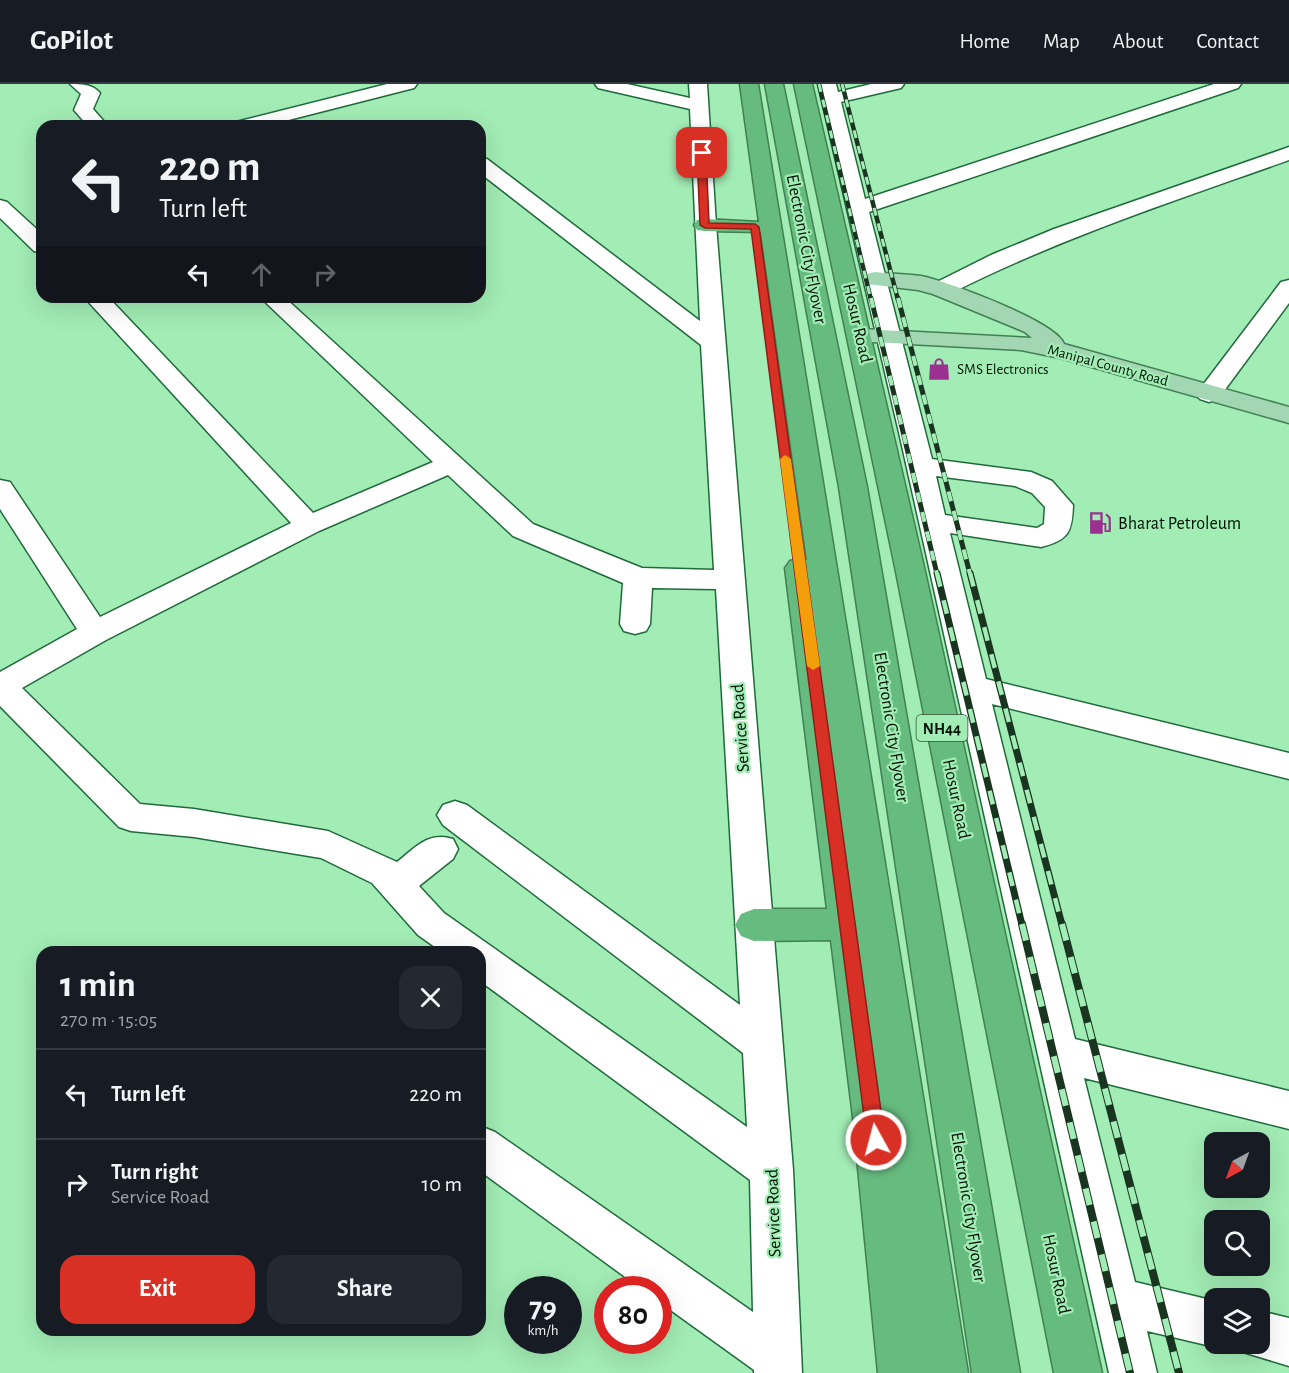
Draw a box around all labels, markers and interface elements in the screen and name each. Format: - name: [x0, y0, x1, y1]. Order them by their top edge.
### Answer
- text: GoPilot: [30, 27, 113, 55]
- text: Home: [959, 31, 1010, 52]
- text: Map: [1043, 31, 1080, 52]
- text: About: [1113, 31, 1163, 52]
- text: Contact: [1196, 31, 1259, 52]
- pin: [676, 127, 727, 178]
- icon: arrive: [685, 136, 718, 169]
- icon: left: [60, 144, 138, 222]
- text: 220 m: [159, 146, 261, 188]
- street label: Electronic City Flyover: [783, 173, 829, 326]
- text: Turn left: [159, 195, 247, 222]
- icon: left: [182, 258, 215, 291]
- icon: ahead: [245, 258, 278, 291]
- icon: right: [308, 258, 341, 291]
- street label: Hosur Road: [839, 282, 875, 365]
- street label: Manipal County Road: [1046, 342, 1170, 389]
- shop icon: SMS Electronics: [926, 356, 952, 382]
- place label: SMS Electronics: [957, 362, 1049, 377]
- fuel station icon: Bharat Petroleum: [1087, 510, 1113, 536]
- place label: Bharat Petroleum: [1118, 515, 1241, 533]
- street label: Electronic City Flyover: [870, 651, 912, 804]
- street label: Service Road: [729, 683, 753, 773]
- road number: NH44: [916, 715, 968, 741]
- street label: Hosur Road: [939, 758, 973, 841]
- button: close: [399, 966, 462, 1029]
- text: 1 min: [60, 967, 136, 1003]
- text: 270 m · 15:05: [60, 1010, 157, 1030]
- icon: left: [60, 1078, 93, 1111]
- text: Turn left: [111, 1083, 185, 1105]
- text: 220 m: [409, 1083, 462, 1105]
- position arrow: [844, 1108, 908, 1172]
- street label: Electronic City Flyover: [947, 1131, 989, 1284]
- north arrow: [1204, 1132, 1270, 1198]
- map controls: [1204, 1132, 1270, 1354]
- text: Turn right: [111, 1161, 198, 1183]
- icon: right: [60, 1168, 93, 1201]
- street label: Service Road: [763, 1168, 785, 1257]
- text: 10 m: [422, 1173, 462, 1195]
- text: Service Road: [111, 1187, 209, 1207]
- button: search: [1204, 1210, 1270, 1276]
- street label: Hosur Road: [1039, 1233, 1073, 1316]
- button: Exit: [60, 1255, 255, 1324]
- button: Share: [267, 1255, 462, 1324]
- speed limit sign: 80: [594, 1276, 672, 1354]
- button: layers: [1204, 1288, 1270, 1354]
- text: 79: [529, 1293, 557, 1323]
- text: km/h: [528, 1323, 558, 1338]

